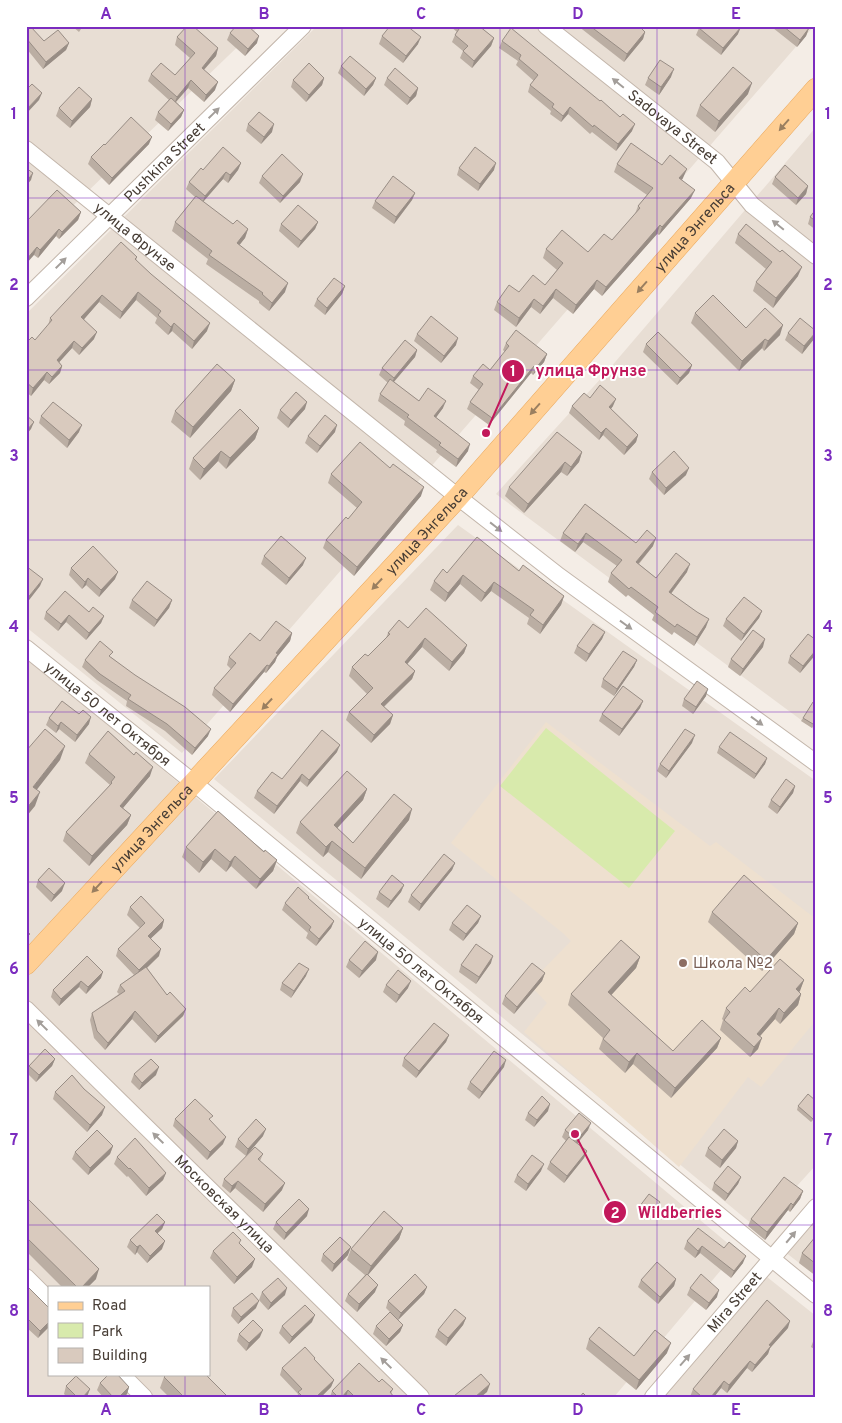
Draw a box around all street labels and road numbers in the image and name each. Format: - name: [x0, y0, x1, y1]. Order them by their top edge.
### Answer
- street label: Sadovaya Street: [623, 86, 721, 170]
- street label: Pushkina Street: [121, 119, 210, 207]
- street label: улица Энгельса: [652, 180, 740, 277]
- street label: улица Фрунзе: [89, 199, 179, 277]
- street label: улица Энгельса: [383, 484, 473, 580]
- street label: улица 50 лет Октября: [40, 658, 174, 772]
- street label: улица Энгельса: [108, 781, 198, 877]
- street label: улица 50 лет Октября: [354, 914, 487, 1029]
- street label: Московская улица: [169, 1152, 277, 1258]
- street label: Mira Street: [704, 1269, 767, 1337]

